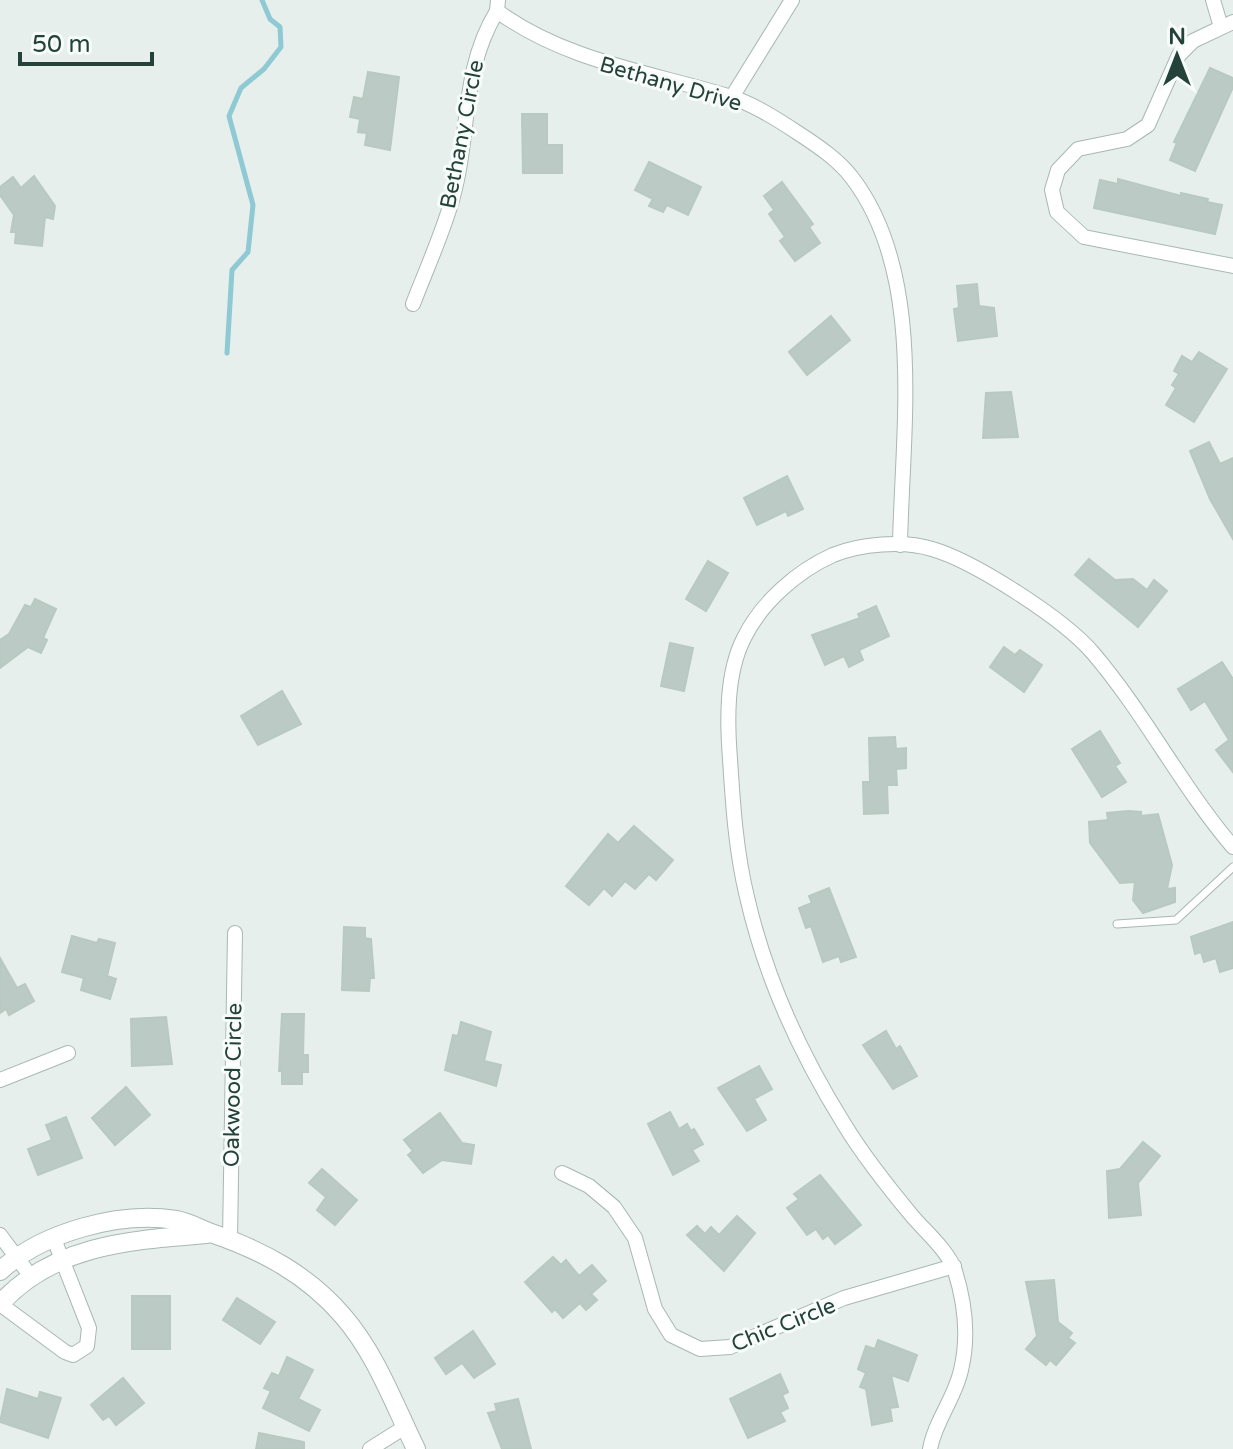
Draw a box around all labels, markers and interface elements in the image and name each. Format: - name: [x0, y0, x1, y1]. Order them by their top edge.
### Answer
- scale bar: [20, 16, 152, 66]
- north arrow: [1137, 16, 1217, 96]
- text: N: [1168, 24, 1186, 50]
- text: 50 m: [32, 30, 90, 59]
- street label: Bethany Drive: [597, 51, 745, 117]
- street label: Bethany Circle: [435, 58, 489, 211]
- street label: Oakwood Circle: [219, 1003, 247, 1167]
- street label: Chic Circle: [727, 1292, 839, 1358]

